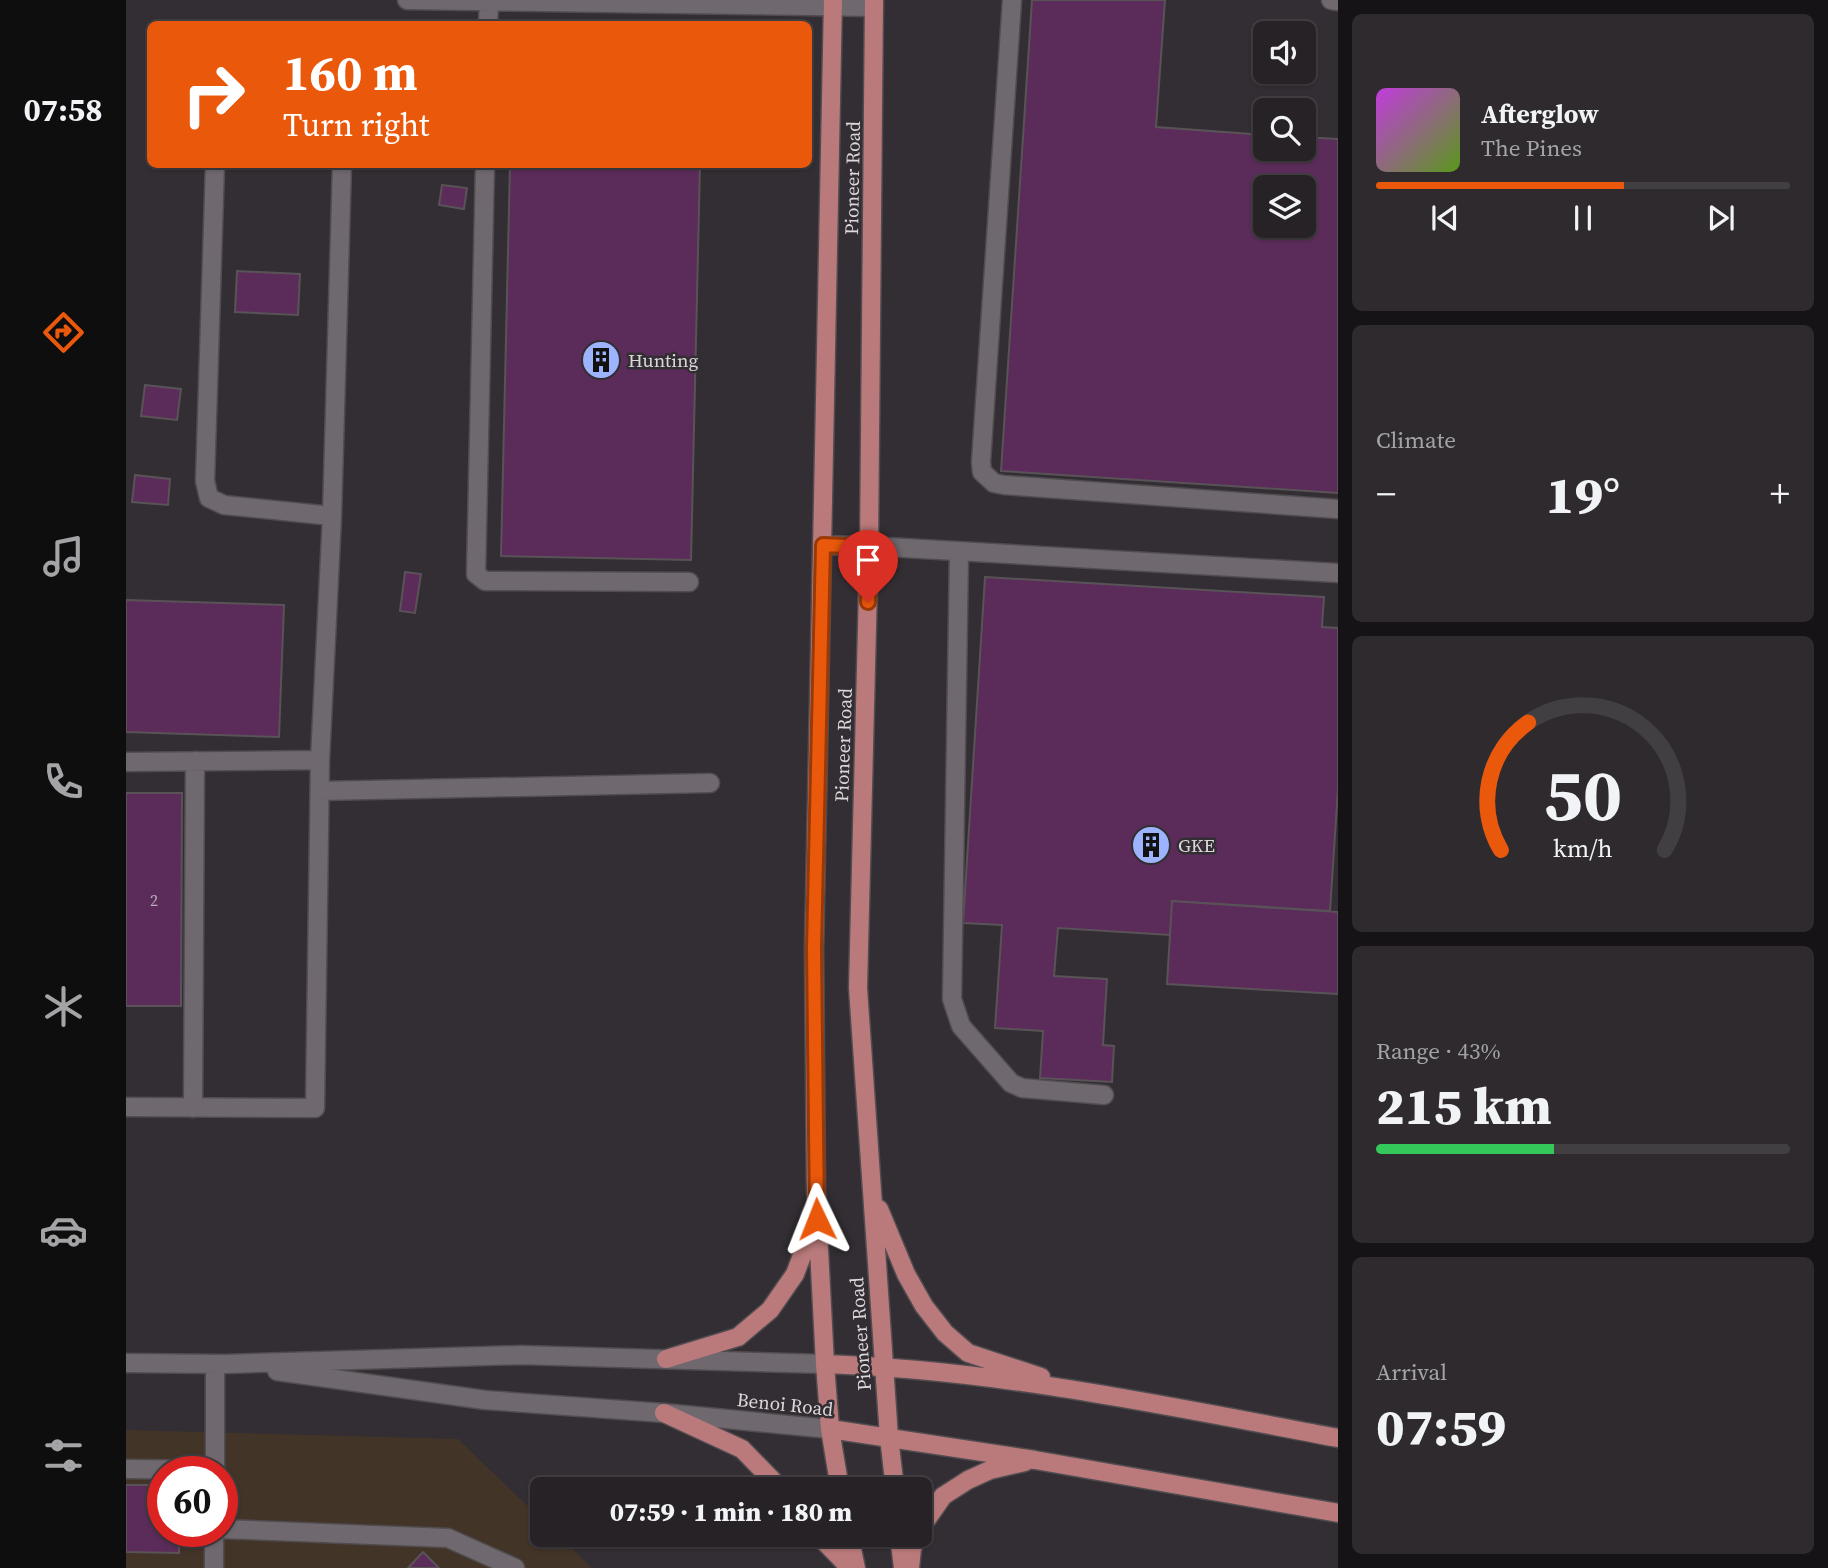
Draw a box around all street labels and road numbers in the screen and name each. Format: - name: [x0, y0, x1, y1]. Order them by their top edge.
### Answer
- street label: Pioneer Road: [838, 121, 866, 235]
- street label: Pioneer Road: [828, 687, 858, 802]
- street label: Pioneer Road: [843, 1276, 877, 1392]
- street label: Benoi Road: [736, 1386, 835, 1422]

